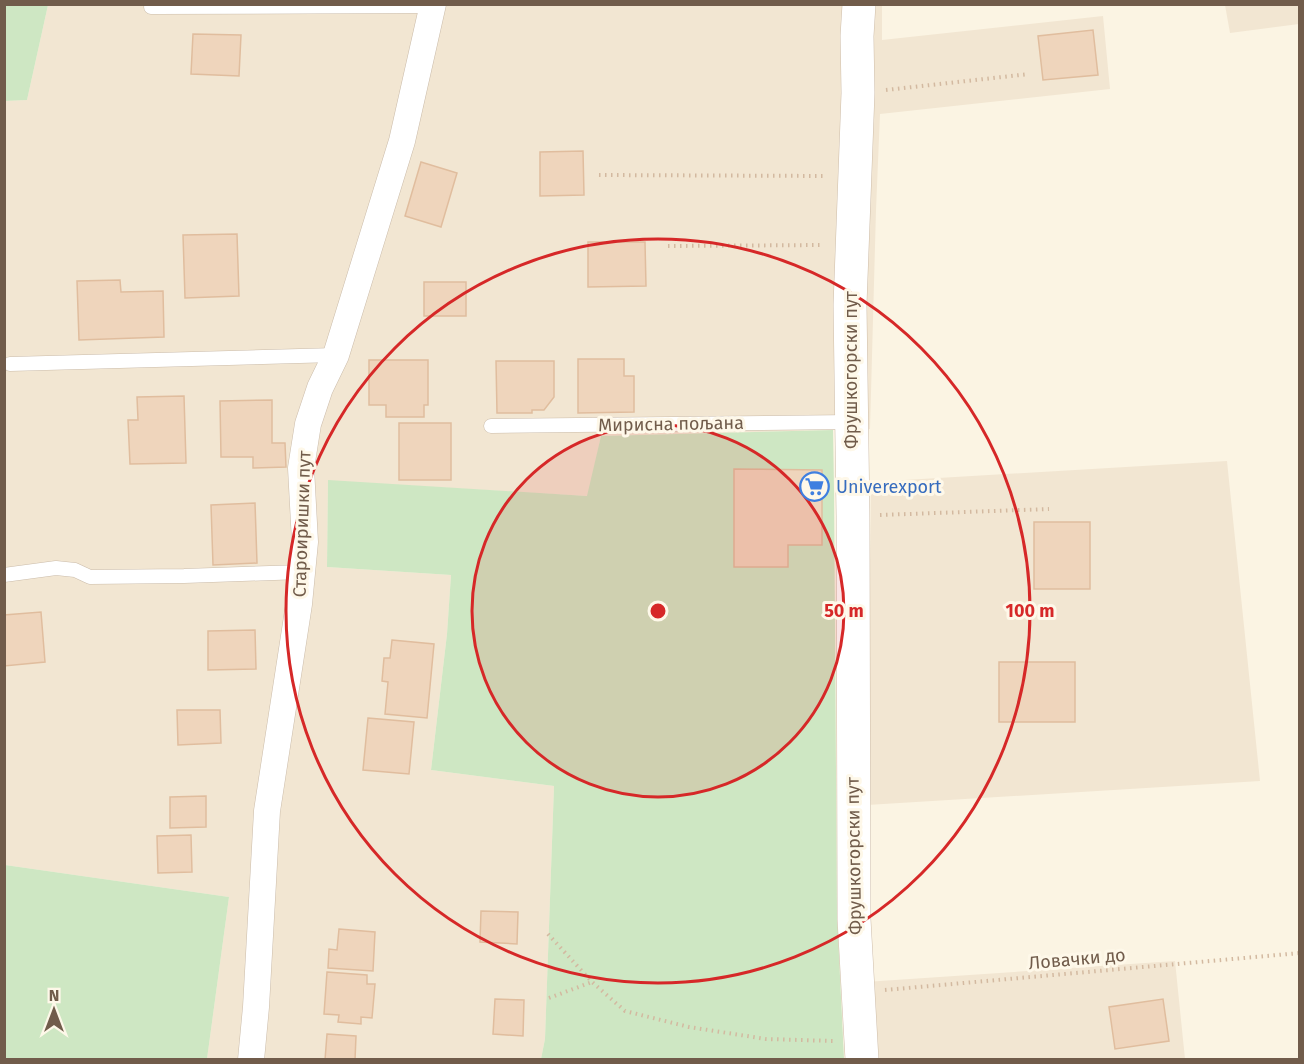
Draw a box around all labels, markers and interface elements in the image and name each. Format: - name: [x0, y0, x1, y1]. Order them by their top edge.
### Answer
- street label: Фрушкогорски пут: [840, 290, 862, 449]
- street label: Мирисна пољана: [598, 412, 744, 436]
- street label: Староиришки пут: [288, 449, 316, 598]
- supermarket icon: Univerexport: [799, 471, 831, 503]
- place label: Univerexport: [836, 476, 942, 498]
- text: 50 m: [824, 600, 864, 622]
- text: 100 m: [1006, 600, 1054, 622]
- centre of rings: [648, 601, 668, 621]
- street label: Фрушкогорски пут: [842, 776, 866, 935]
- street label: Ловачки до: [1027, 944, 1127, 974]
- north arrow: [24, 980, 84, 1040]
- text: N: [49, 986, 59, 1005]

